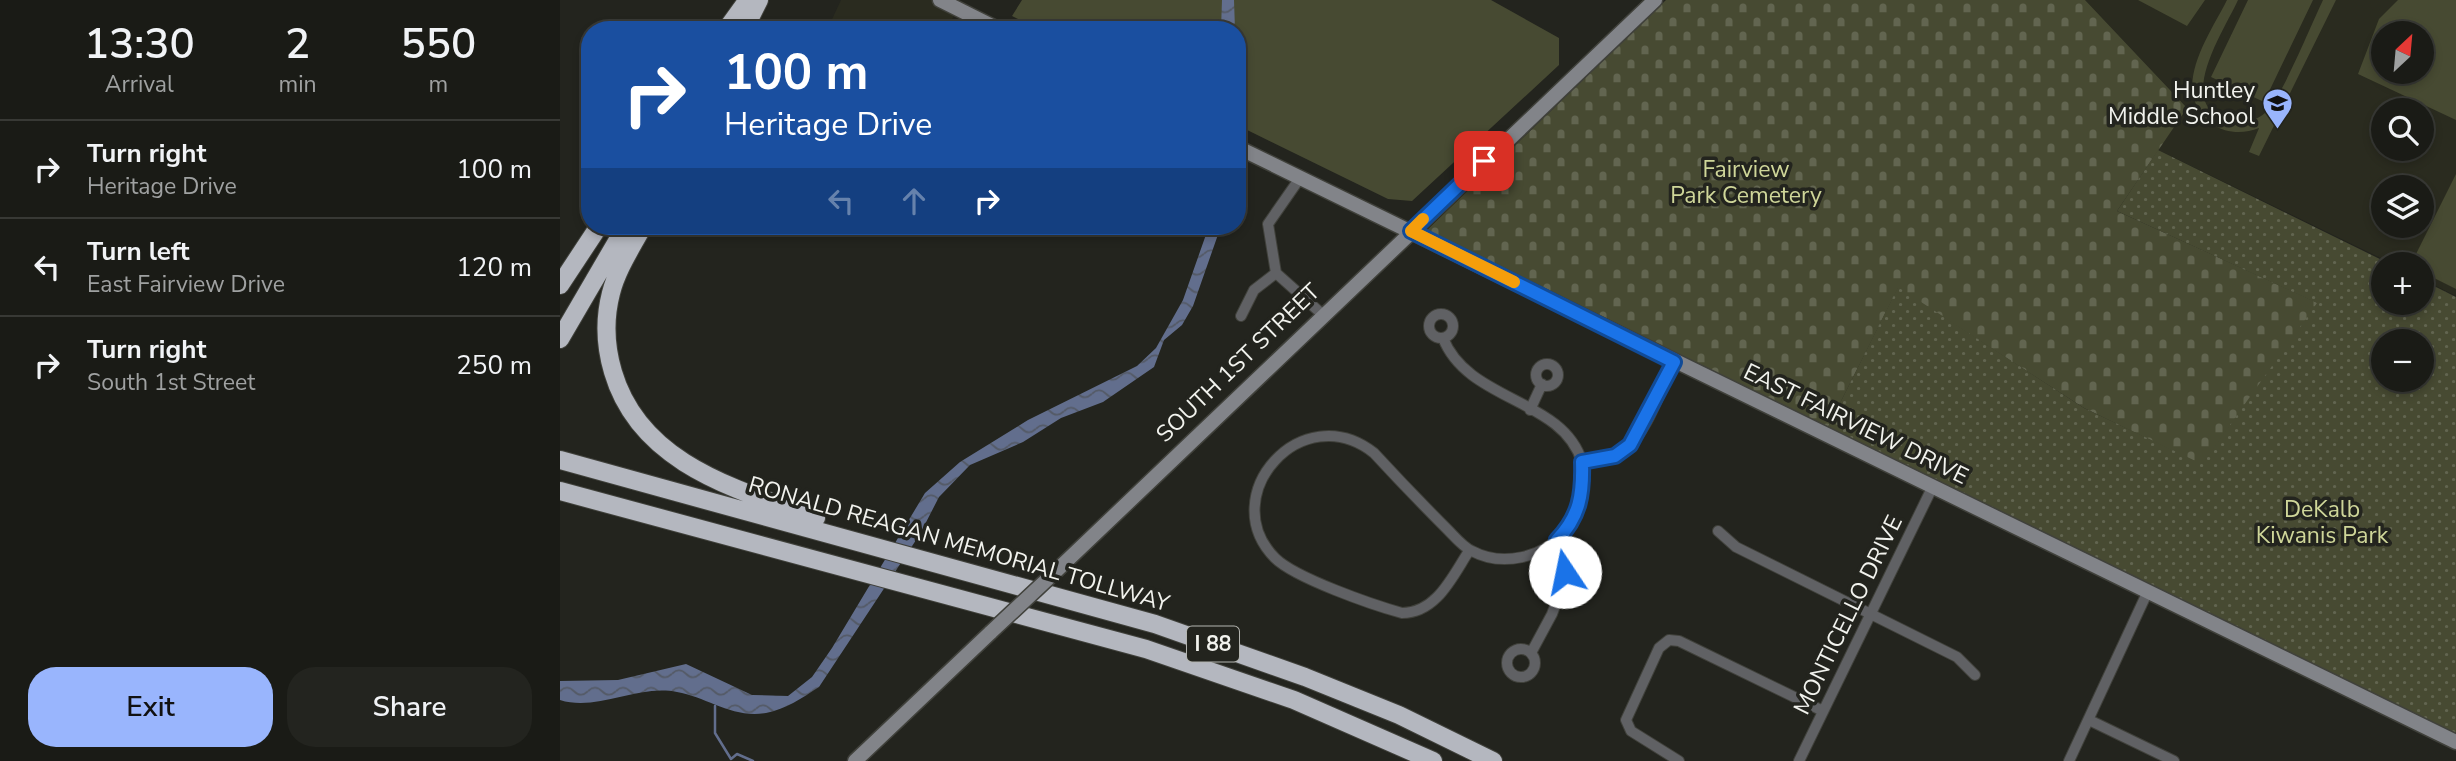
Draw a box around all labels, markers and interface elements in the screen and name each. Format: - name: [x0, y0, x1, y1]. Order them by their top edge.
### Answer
- text: 13:30: [84, 16, 195, 73]
- text: 2: [285, 16, 310, 73]
- text: 550: [400, 16, 476, 73]
- north arrow: [2371, 21, 2434, 84]
- map controls: [2371, 21, 2434, 392]
- text: 100 m: [724, 39, 868, 106]
- icon: right: [609, 49, 700, 140]
- text: Arrival: [105, 69, 174, 100]
- text: min: [279, 69, 317, 100]
- text: m: [428, 69, 448, 100]
- place label: Huntley Middle School: [2108, 75, 2255, 132]
- school or university icon: Huntley Middle School: [2261, 86, 2295, 130]
- button: search: [2371, 98, 2434, 161]
- text: Heritage Drive: [724, 103, 932, 146]
- pin: [1454, 131, 1514, 191]
- text: Turn right: [87, 136, 206, 171]
- icon: arrive: [1465, 142, 1503, 180]
- icon: right: [28, 150, 66, 188]
- text: 100 m: [456, 152, 532, 187]
- park label: Fairview Park Cemetery: [1670, 154, 1822, 211]
- text: Heritage Drive: [87, 171, 237, 202]
- button: layers: [2371, 175, 2434, 238]
- icon: left: [822, 182, 860, 220]
- icon: ahead: [895, 182, 933, 220]
- icon: right: [968, 182, 1006, 220]
- text: Turn left: [87, 234, 190, 269]
- icon: left: [28, 248, 66, 286]
- text: 120 m: [456, 250, 532, 285]
- button: +: [2371, 252, 2434, 315]
- text: East Fairview Drive: [87, 269, 285, 300]
- street label: SOUTH 1ST STREET: [1149, 277, 1327, 449]
- button: −: [2371, 329, 2434, 392]
- text: Turn right: [87, 332, 206, 367]
- icon: right: [28, 346, 66, 384]
- text: 250 m: [456, 348, 532, 383]
- street label: EAST FAIRVIEW DRIVE: [1739, 356, 1973, 492]
- text: South 1st Street: [87, 367, 255, 398]
- street label: RONALD REAGAN MEMORIAL TOLLWAY: [745, 469, 1173, 619]
- park label: DeKalb Kiwanis Park: [2256, 494, 2389, 551]
- street label: MONTICELLO DRIVE: [1786, 510, 1910, 720]
- position arrow: [1528, 535, 1602, 609]
- road number: I 88: [1187, 626, 1239, 662]
- button: Exit: [28, 667, 273, 747]
- button: Share: [287, 667, 532, 747]

